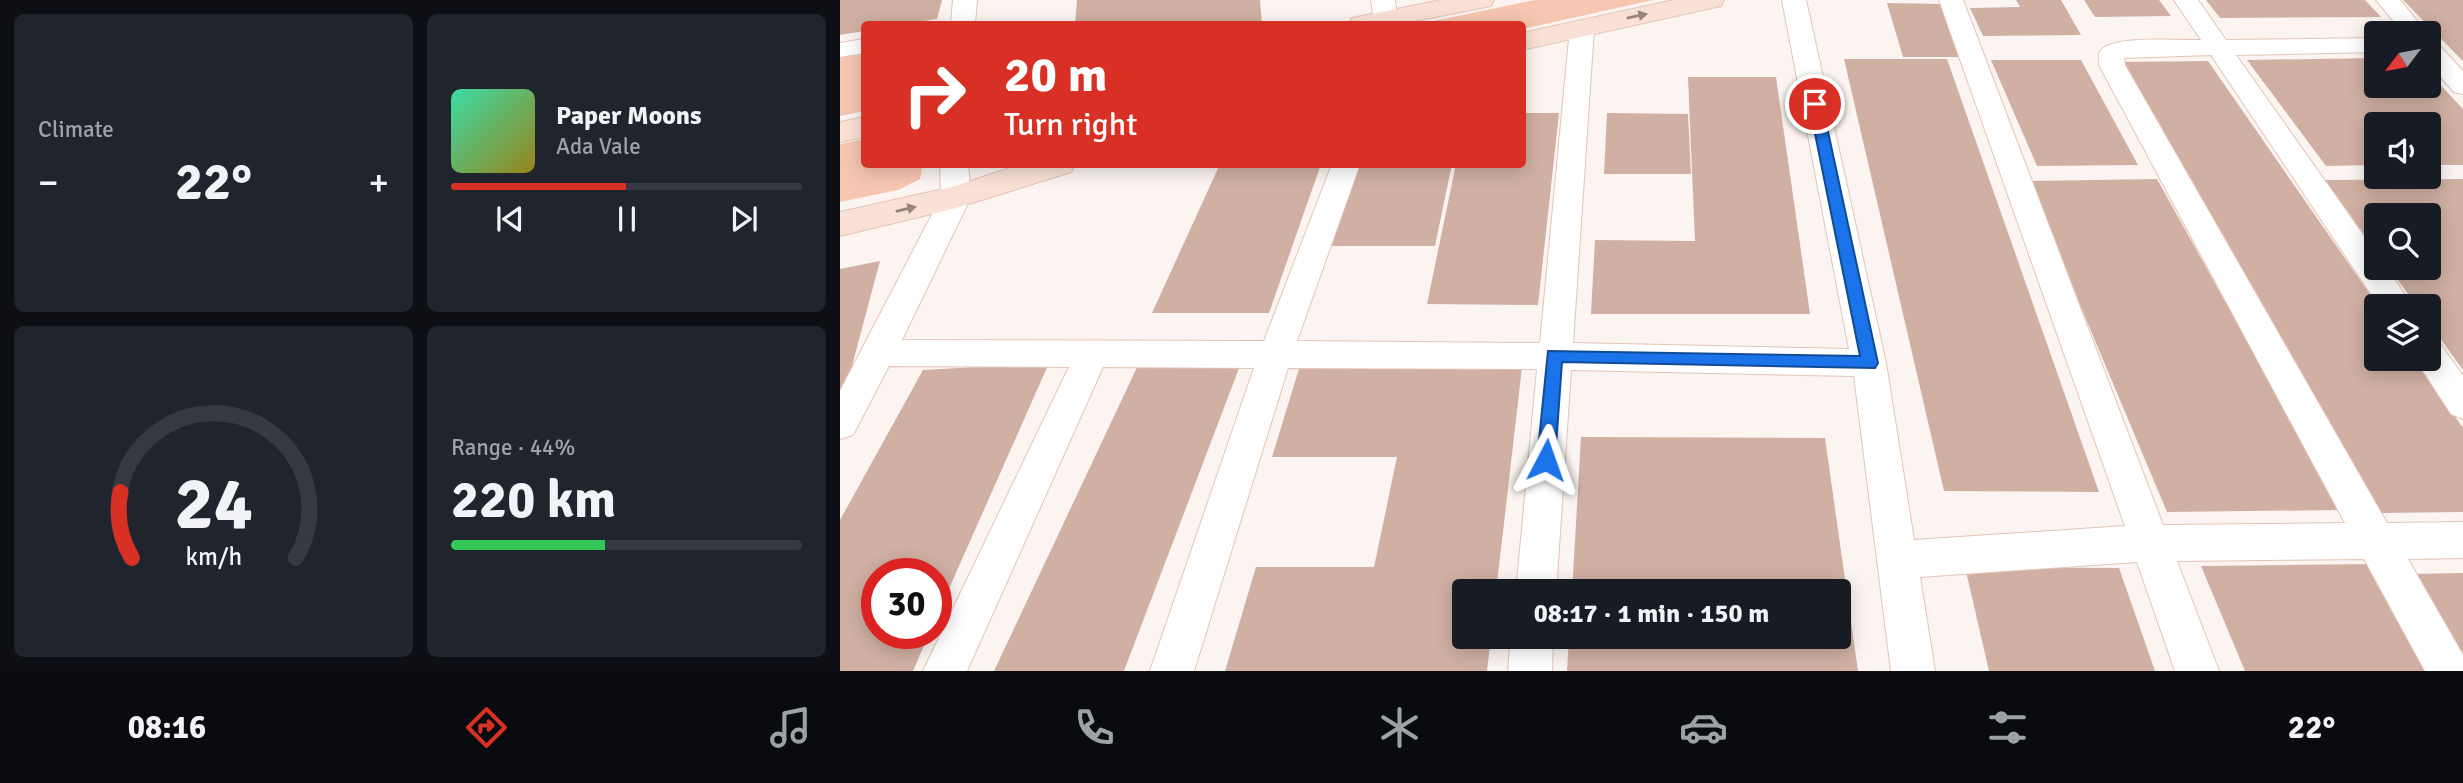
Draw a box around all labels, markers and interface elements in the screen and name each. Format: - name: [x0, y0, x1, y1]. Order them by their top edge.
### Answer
- one-way arrow: [1626, 11, 1648, 22]
- north arrow: [2364, 21, 2441, 98]
- map controls: [2364, 21, 2441, 371]
- text: 20 m: [1004, 45, 1107, 105]
- icon: right: [889, 49, 980, 140]
- pin: [1785, 74, 1845, 134]
- icon: arrive: [1796, 85, 1834, 123]
- text: Paper Moons: [556, 100, 702, 132]
- text: Turn right: [1004, 105, 1137, 144]
- button: sound: [2364, 112, 2441, 189]
- text: Climate: [38, 115, 114, 144]
- text: Ada Vale: [556, 132, 641, 161]
- text: 22°: [175, 150, 252, 214]
- text: −: [38, 159, 59, 206]
- text: +: [368, 159, 389, 206]
- icon: previous: [491, 200, 529, 238]
- icon: pause: [608, 200, 646, 238]
- icon: next: [725, 200, 763, 238]
- one-way arrow: [896, 203, 918, 214]
- button: search: [2364, 203, 2441, 280]
- button: layers: [2364, 294, 2441, 371]
- position arrow: [1509, 423, 1583, 497]
- text: Range · 44%: [451, 433, 575, 462]
- text: 24: [174, 460, 253, 549]
- text: 220 km: [451, 468, 616, 532]
- text: km/h: [185, 540, 242, 571]
- speed limit sign: 30: [861, 558, 952, 649]
- text: 08:17 · 1 min · 150 m: [1534, 598, 1769, 630]
- icon: directions: [462, 703, 511, 752]
- icon: music: [766, 703, 815, 752]
- icon: phone: [1070, 703, 1119, 752]
- icon: climate: [1375, 703, 1424, 752]
- icon: car: [1679, 703, 1728, 752]
- icon: filters: [1983, 703, 2032, 752]
- text: 08:16: [128, 708, 206, 747]
- text: 22°: [2288, 708, 2335, 747]

